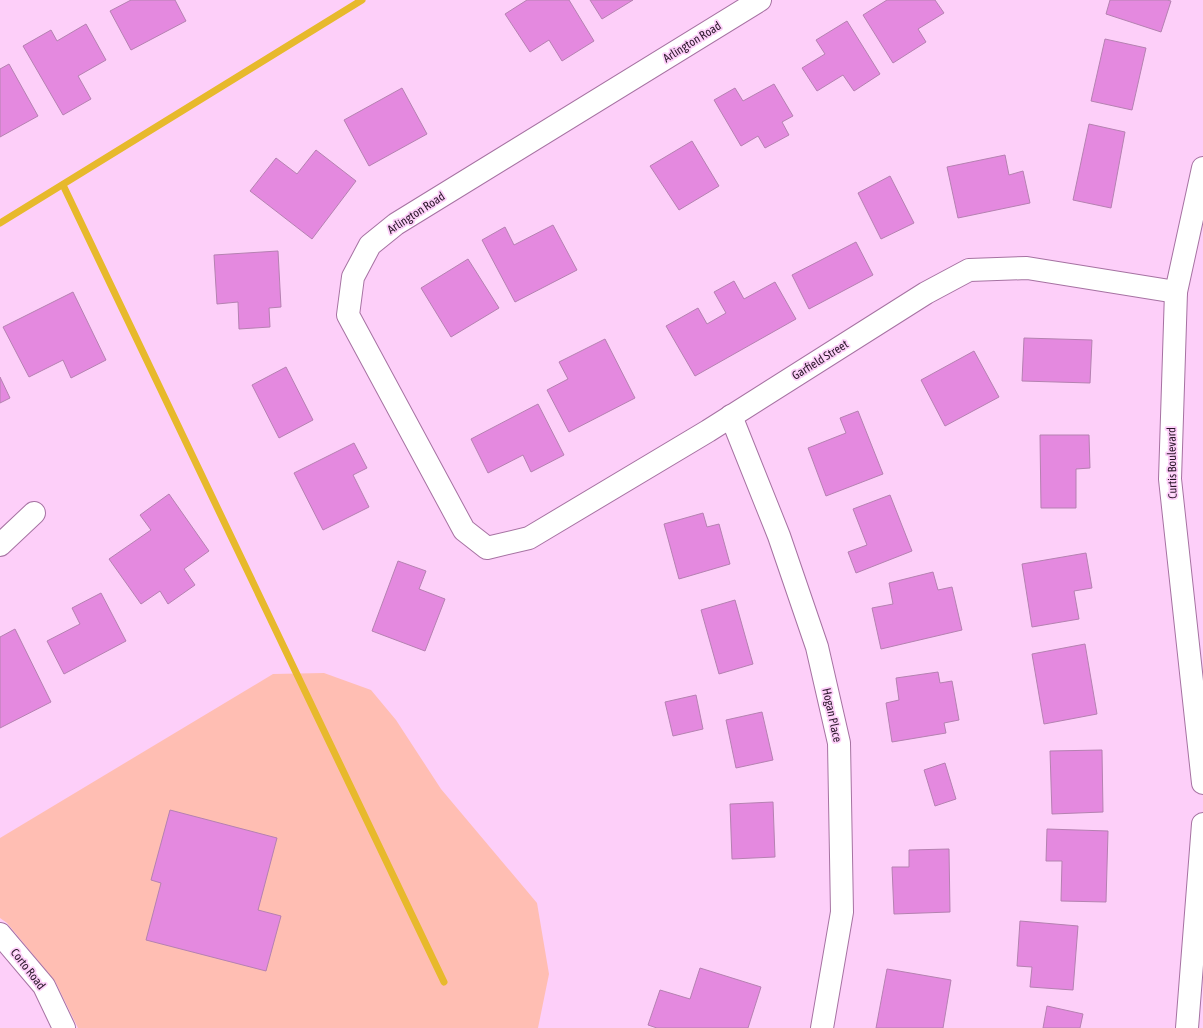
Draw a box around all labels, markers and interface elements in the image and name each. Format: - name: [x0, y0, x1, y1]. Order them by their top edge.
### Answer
- street label: Arlington Road: [660, 19, 724, 65]
- street label: Arlington Road: [385, 189, 447, 237]
- street label: Garfield Street: [789, 337, 851, 383]
- street label: Curtis Boulevard: [1164, 427, 1180, 499]
- street label: Hogan Place: [819, 687, 845, 743]
- street label: Corto Road: [8, 946, 48, 992]

